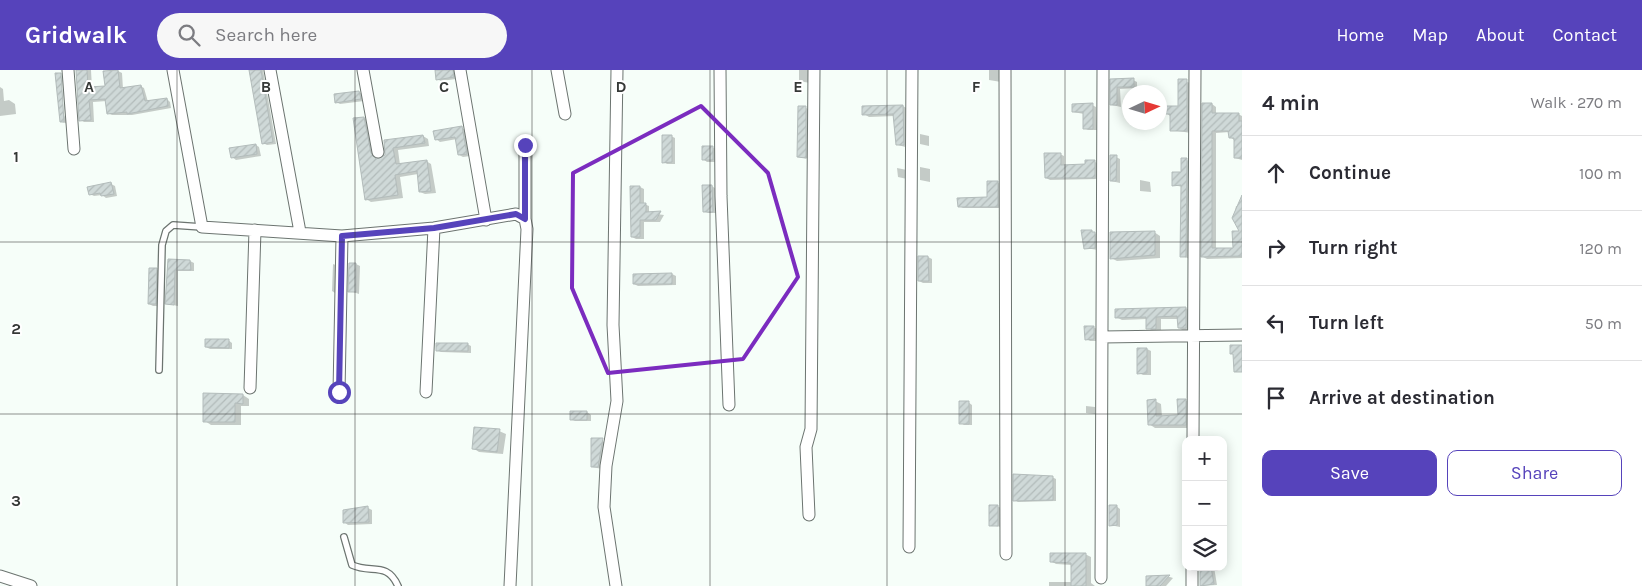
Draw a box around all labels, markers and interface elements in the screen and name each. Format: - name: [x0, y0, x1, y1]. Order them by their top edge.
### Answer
- search box: [157, 13, 507, 58]
- text: Gridwalk: [25, 21, 127, 49]
- icon: search: [175, 21, 203, 49]
- text: Search here: [215, 24, 317, 46]
- text: Home: [1336, 24, 1384, 46]
- text: Map: [1412, 24, 1448, 46]
- text: About: [1476, 24, 1525, 46]
- text: Contact: [1553, 24, 1617, 46]
- text: A: [84, 77, 94, 96]
- text: B: [261, 77, 271, 96]
- text: C: [439, 77, 449, 96]
- text: D: [616, 77, 627, 96]
- text: E: [793, 77, 803, 96]
- text: F: [972, 77, 981, 96]
- north arrow: [1122, 85, 1167, 130]
- text: 4 min: [1262, 91, 1320, 115]
- text: Walk · 270 m: [1530, 93, 1622, 112]
- route end: [514, 134, 537, 157]
- text: 1: [13, 147, 19, 166]
- icon: ahead: [1262, 159, 1290, 187]
- text: Continue: [1309, 162, 1391, 184]
- text: 100 m: [1579, 164, 1622, 183]
- icon: right: [1262, 234, 1290, 262]
- text: Turn right: [1309, 237, 1398, 259]
- text: 120 m: [1579, 239, 1622, 258]
- icon: left: [1262, 309, 1290, 337]
- text: Turn left: [1309, 312, 1384, 334]
- text: 50 m: [1585, 314, 1622, 333]
- text: 2: [11, 319, 21, 338]
- route start: [328, 381, 351, 404]
- icon: arrive: [1262, 384, 1290, 412]
- text: Arrive at destination: [1309, 387, 1495, 409]
- map controls: [1182, 436, 1227, 571]
- button: +: [1182, 436, 1227, 481]
- button: Save: [1262, 450, 1437, 496]
- button: Share: [1447, 450, 1622, 496]
- button: −: [1182, 481, 1227, 526]
- text: 3: [11, 491, 21, 510]
- button: layers: [1182, 526, 1227, 571]

